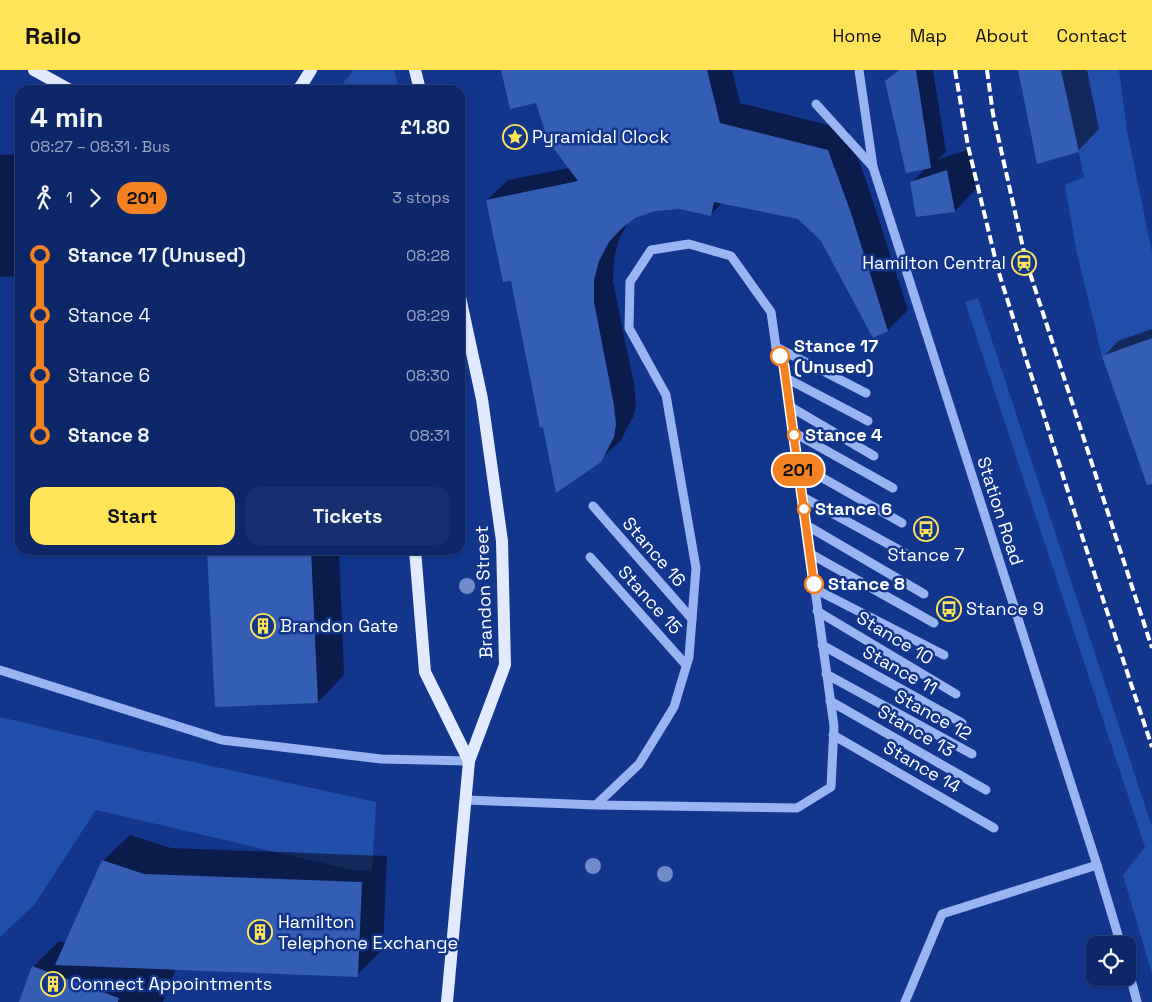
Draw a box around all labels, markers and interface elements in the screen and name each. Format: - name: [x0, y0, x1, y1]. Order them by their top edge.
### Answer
- text: Railo: [25, 20, 82, 51]
- text: Home: [833, 24, 882, 47]
- text: Map: [910, 24, 947, 47]
- text: About: [975, 24, 1029, 47]
- text: Contact: [1057, 24, 1127, 47]
- text: 4 min: [30, 99, 104, 135]
- text: £1.80: [400, 115, 450, 140]
- place icon: Pyramidal Clock: [502, 124, 528, 150]
- place label: Pyramidal Clock: [532, 125, 669, 148]
- text: 08:27 – 08:31 · Bus: [30, 136, 170, 157]
- icon: walk: [30, 184, 58, 212]
- icon: forward: [81, 184, 109, 212]
- text: 201: [127, 186, 157, 209]
- text: 1: [66, 187, 73, 208]
- text: 3 stops: [392, 187, 450, 208]
- text: Stance 17 (Unused): [68, 243, 246, 268]
- text: 08:28: [406, 245, 450, 266]
- station icon: Hamilton Central: [1011, 250, 1037, 276]
- place label: Hamilton Central: [862, 251, 1006, 274]
- text: Stance 4: [68, 303, 150, 328]
- text: 08:29: [406, 305, 450, 326]
- place label: Stance 17 (Unused): [794, 334, 878, 378]
- marker: Stance 17 (Unused): [770, 346, 790, 366]
- text: Stance 6: [68, 363, 150, 388]
- text: 08:30: [406, 365, 450, 386]
- text: Stance 8: [68, 423, 149, 448]
- place label: Stance 4: [805, 423, 883, 446]
- text: 08:31: [410, 425, 450, 446]
- marker: Stance 4: [787, 428, 801, 442]
- line badge: 201: [769, 454, 827, 486]
- street label: Station Road: [972, 454, 1029, 568]
- text: 201: [783, 458, 813, 481]
- button: Start: [30, 487, 235, 545]
- button: Tickets: [245, 487, 450, 545]
- place label: Stance 6: [815, 497, 892, 520]
- marker: Stance 6: [797, 502, 811, 516]
- street label: Stance 16: [618, 512, 691, 591]
- bus stop icon: Stance 7: [913, 516, 939, 542]
- street label: Brandon Street: [470, 525, 497, 659]
- place label: Stance 7: [888, 543, 964, 566]
- street label: Stance 15: [613, 560, 687, 639]
- place label: Stance 8: [828, 572, 905, 595]
- marker: Stance 8: [804, 574, 824, 594]
- bus stop icon: Stance 9: [936, 596, 962, 622]
- place label: Stance 9: [966, 597, 1044, 620]
- street label: Stance 10: [853, 606, 938, 670]
- building icon: Brandon Gate: [250, 613, 276, 639]
- place label: Brandon Gate: [280, 614, 398, 637]
- street label: Stance 11: [859, 640, 942, 699]
- street label: Stance 12: [890, 684, 976, 745]
- street label: Stance 13: [874, 699, 959, 762]
- street label: Stance 14: [879, 735, 965, 798]
- place label: Hamilton Telephone Exchange: [278, 910, 458, 954]
- building icon: Hamilton Telephone Exchange: [247, 919, 273, 945]
- map controls: [1086, 936, 1136, 986]
- button: locate: [1086, 936, 1136, 986]
- building icon: Connect Appointments: [40, 971, 66, 997]
- place label: Connect Appointments: [70, 972, 272, 995]

